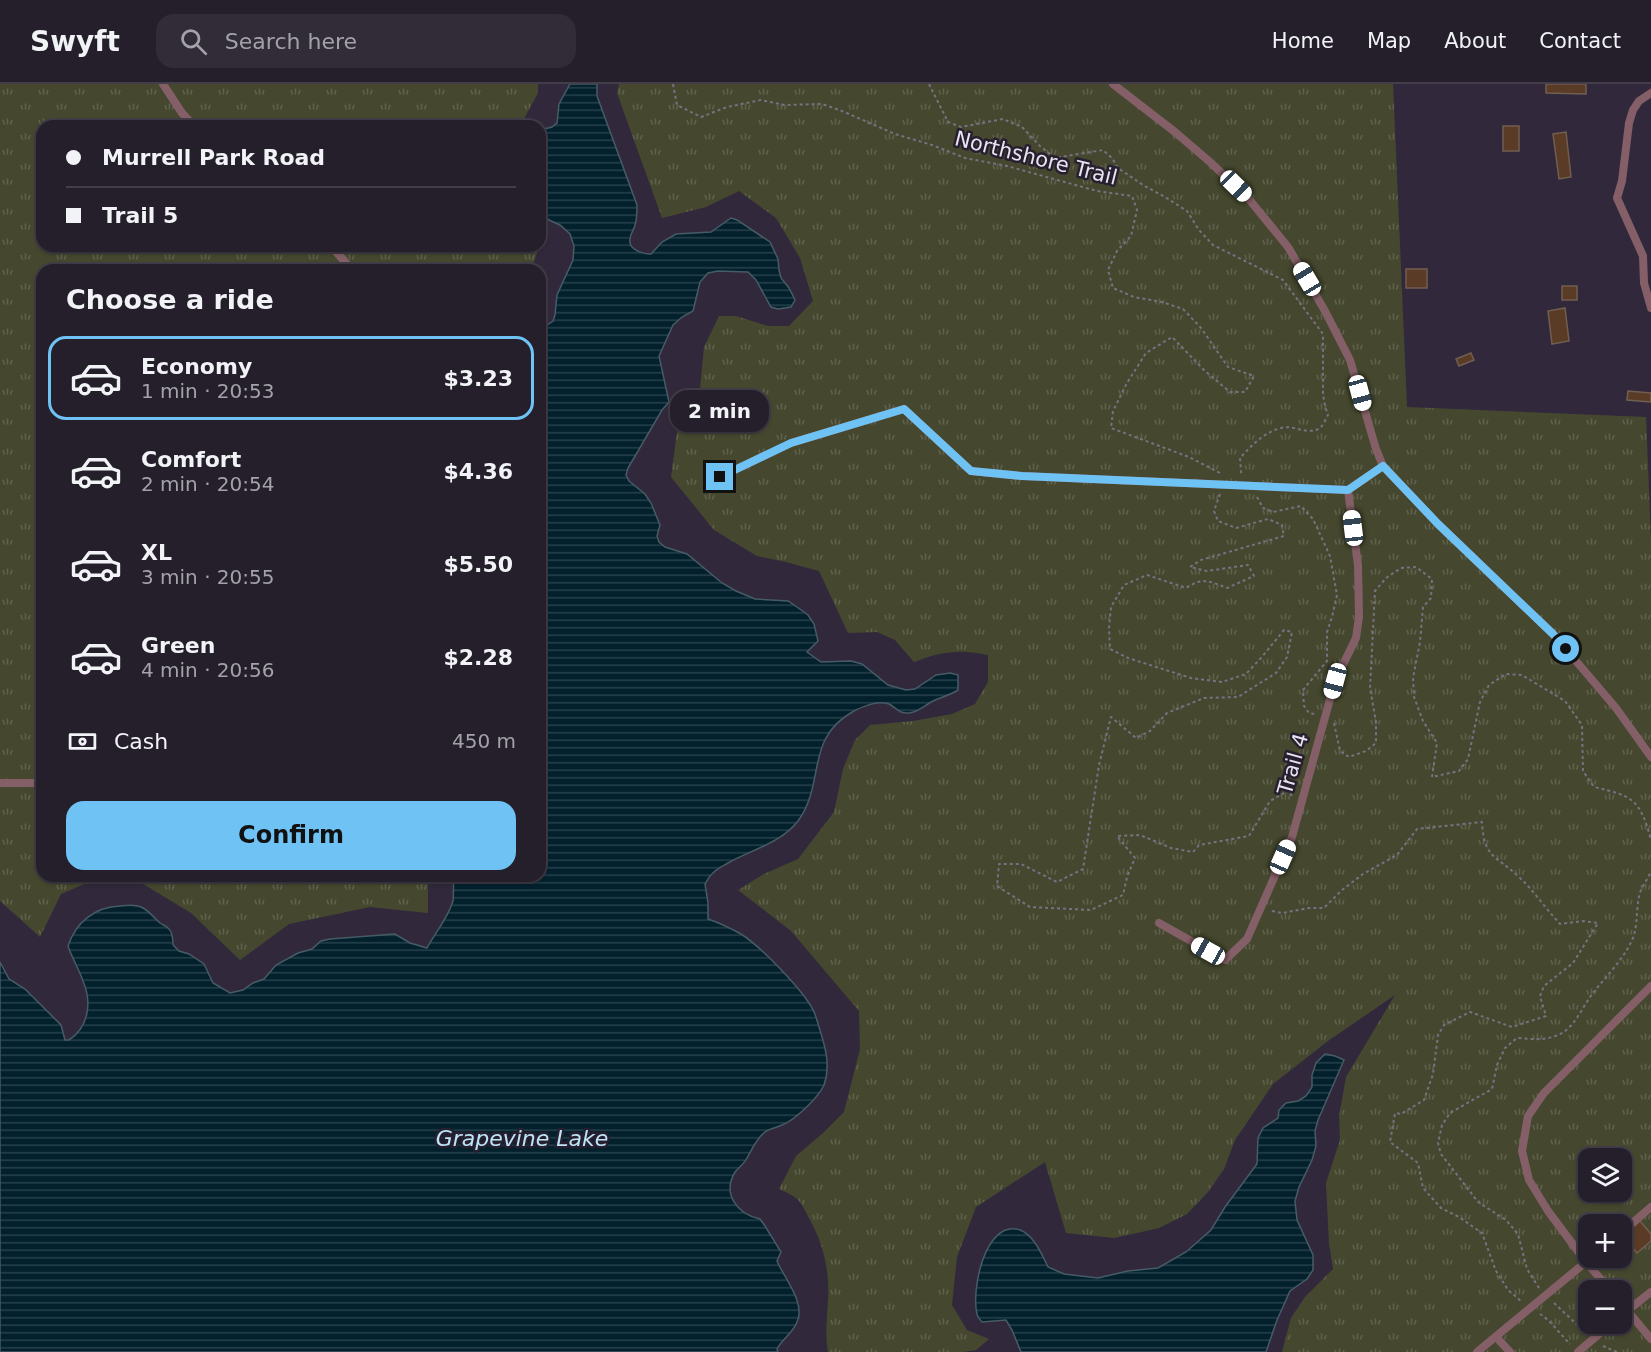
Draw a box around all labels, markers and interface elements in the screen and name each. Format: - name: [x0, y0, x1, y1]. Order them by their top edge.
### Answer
- search box: [156, 14, 576, 68]
- text: Swyft: [30, 25, 120, 58]
- icon: search: [177, 25, 210, 58]
- text: Search here: [225, 29, 357, 54]
- text: Home: [1272, 29, 1334, 53]
- text: Map: [1367, 29, 1411, 53]
- text: About: [1444, 29, 1506, 53]
- text: Contact: [1539, 29, 1621, 53]
- street label: Northshore Trail: [952, 126, 1120, 190]
- text: Murrell Park Road: [102, 145, 325, 170]
- car: [1217, 167, 1255, 205]
- text: Trail 5: [102, 203, 178, 228]
- car: [1290, 259, 1324, 299]
- text: Choose a ride: [66, 284, 274, 315]
- icon: car: [69, 351, 123, 405]
- text: Economy: [141, 354, 252, 379]
- text: $3.23: [443, 366, 513, 391]
- car: [1347, 373, 1373, 413]
- text: 1 min · 20:53: [141, 379, 275, 403]
- callout: 2 min: [670, 390, 770, 432]
- text: 2 min: [688, 399, 751, 423]
- icon: car: [69, 444, 123, 498]
- text: Comfort: [141, 447, 241, 472]
- text: $4.36: [443, 459, 513, 484]
- route end: [706, 463, 733, 490]
- text: 2 min · 20:54: [141, 472, 275, 496]
- car: [1342, 509, 1364, 547]
- icon: car: [69, 537, 123, 591]
- text: XL: [141, 540, 172, 565]
- text: $5.50: [443, 552, 513, 577]
- text: 3 min · 20:55: [141, 565, 275, 589]
- icon: car: [69, 630, 123, 684]
- text: Green: [141, 633, 215, 658]
- route start: [1552, 635, 1579, 662]
- text: $2.28: [443, 645, 513, 670]
- text: 4 min · 20:56: [141, 658, 275, 682]
- car: [1322, 661, 1348, 701]
- icon: cash: [66, 725, 99, 758]
- text: Cash: [114, 729, 168, 754]
- text: 450 m: [452, 729, 516, 753]
- street label: Trail 4: [1273, 730, 1313, 799]
- button: Confirm: [66, 801, 516, 870]
- car: [1267, 837, 1299, 877]
- car: [1188, 934, 1228, 968]
- water label: Grapevine Lake: [436, 1126, 608, 1151]
- map controls: [1578, 1148, 1632, 1334]
- button: layers: [1578, 1148, 1632, 1202]
- button: +: [1578, 1214, 1632, 1268]
- button: −: [1578, 1280, 1632, 1334]

